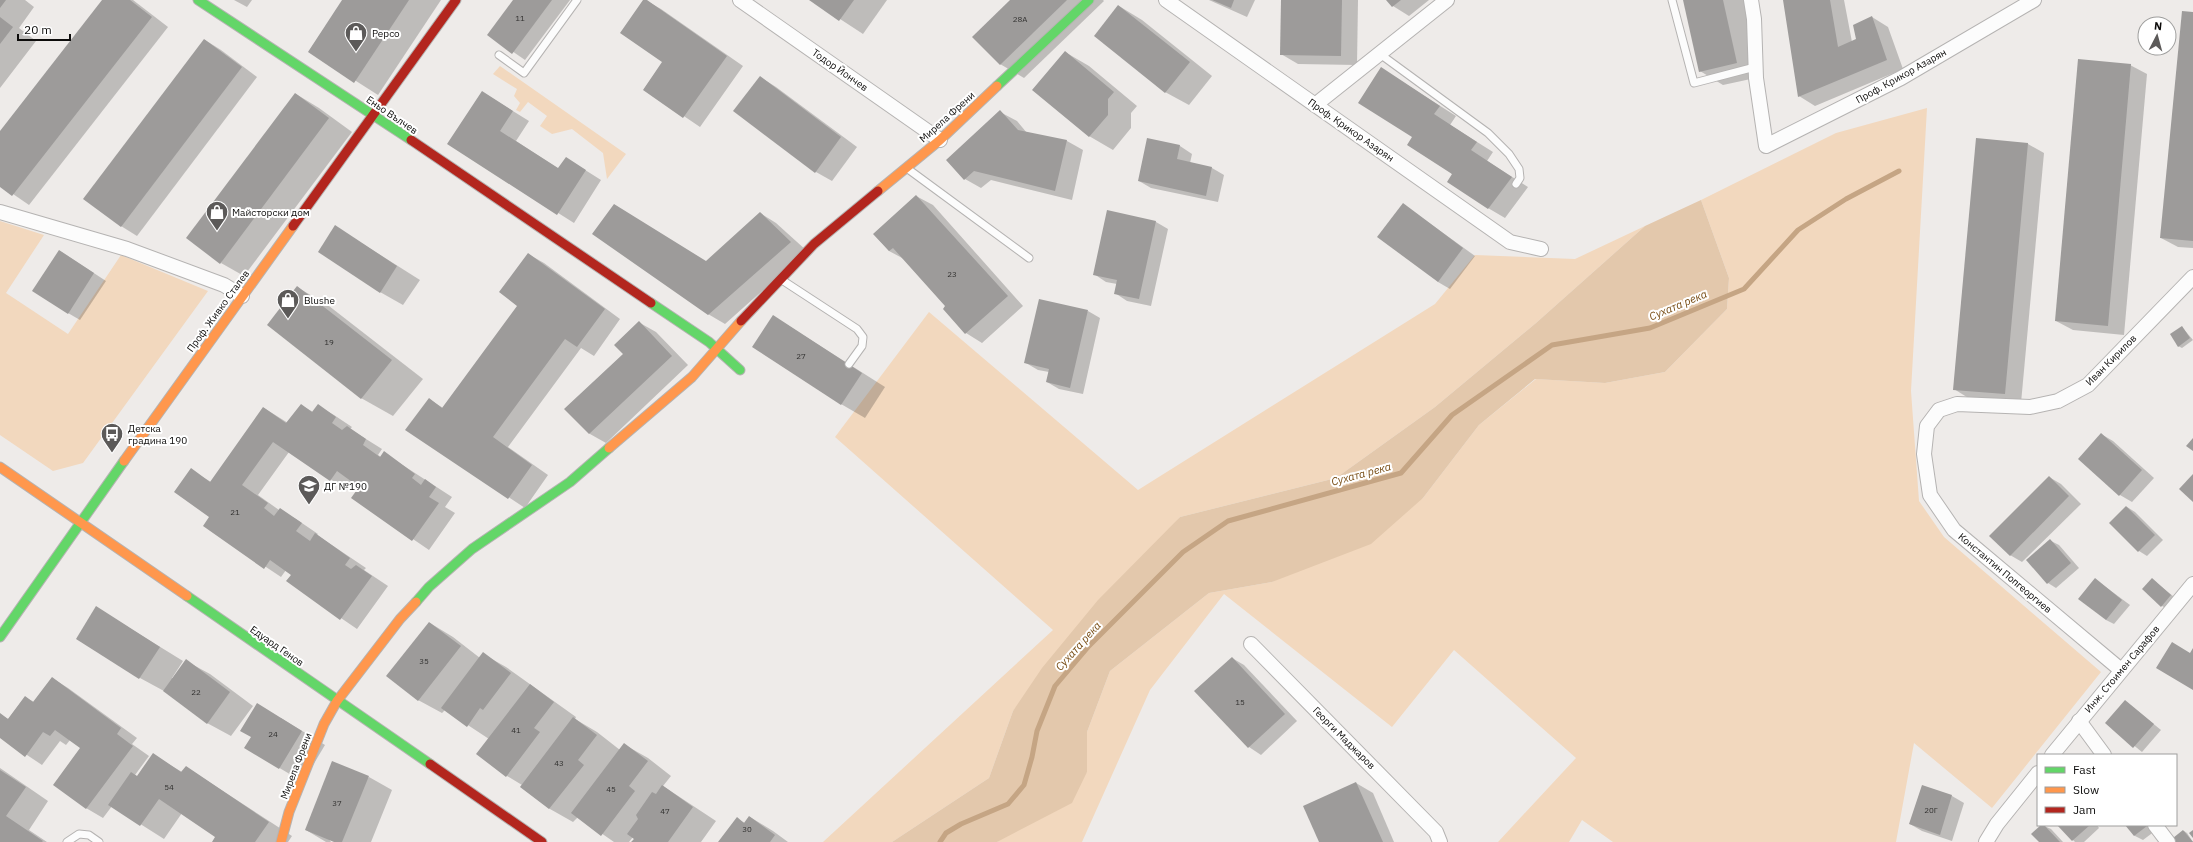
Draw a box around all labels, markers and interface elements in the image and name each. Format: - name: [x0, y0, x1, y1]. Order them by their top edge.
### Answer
- house number: 11: [515, 13, 525, 23]
- house number: 28А: [1013, 14, 1027, 24]
- scale bar: [18, 16, 70, 42]
- north arrow: [2137, 16, 2177, 56]
- text: N: [2153, 19, 2163, 33]
- shop icon: Pepco: [343, 20, 369, 53]
- text: 20 m: [24, 22, 52, 37]
- place label: Pepco: [372, 27, 400, 40]
- street label: Тодор Йончев: [809, 46, 871, 94]
- street label: Проф. Крикор Азарян: [1853, 46, 1949, 106]
- street label: Мирела Френи: [917, 89, 977, 145]
- street label: Еньо Вълчев: [364, 93, 420, 137]
- street label: Проф. Крикор Азарян: [1306, 95, 1397, 165]
- shop icon: Майсторски дом: [204, 199, 230, 232]
- place label: Майсторски дом: [232, 206, 310, 219]
- street label: Проф. Живко Сталев: [184, 267, 252, 355]
- house number: 23: [947, 269, 957, 279]
- shop icon: Blushe: [275, 287, 301, 320]
- water label: Сухата река: [1647, 287, 1709, 323]
- place label: Blushe: [304, 294, 335, 307]
- street label: Иван Кирилов: [2083, 332, 2139, 388]
- house number: 19: [324, 337, 334, 347]
- house number: 27: [796, 351, 806, 361]
- bus stop icon: Детска градина 190: [99, 421, 125, 454]
- place label: Детска градина 190: [128, 422, 187, 447]
- water label: Сухата река: [1330, 459, 1392, 489]
- school or university icon: ДГ №190: [296, 473, 322, 506]
- place label: ДГ №190: [324, 480, 367, 493]
- house number: 21: [230, 507, 240, 517]
- street label: Константин Попгеоргиев: [1956, 530, 2054, 616]
- water label: Сухата река: [1052, 619, 1104, 673]
- street label: Едуард Генов: [248, 623, 306, 669]
- street label: Инж. Стоимен Сарафов: [2082, 623, 2162, 715]
- house number: 35: [419, 656, 429, 666]
- house number: 22: [191, 687, 201, 697]
- house number: 15: [1235, 697, 1245, 707]
- street label: Георги Маджаров: [1310, 704, 1378, 772]
- house number: 41: [511, 725, 521, 735]
- house number: 24: [268, 729, 278, 739]
- street label: Мирела Френи: [277, 731, 315, 801]
- legend: [2037, 754, 2177, 826]
- house number: 43: [554, 758, 564, 768]
- text: Fast: [2073, 762, 2096, 777]
- house number: 54: [164, 782, 174, 792]
- text: Slow: [2073, 782, 2099, 797]
- house number: 45: [606, 784, 616, 794]
- house number: 37: [332, 798, 342, 808]
- text: Jam: [2073, 802, 2096, 817]
- house number: 20Г: [1924, 805, 1938, 815]
- house number: 47: [660, 806, 670, 816]
- house number: 30: [742, 824, 752, 834]

